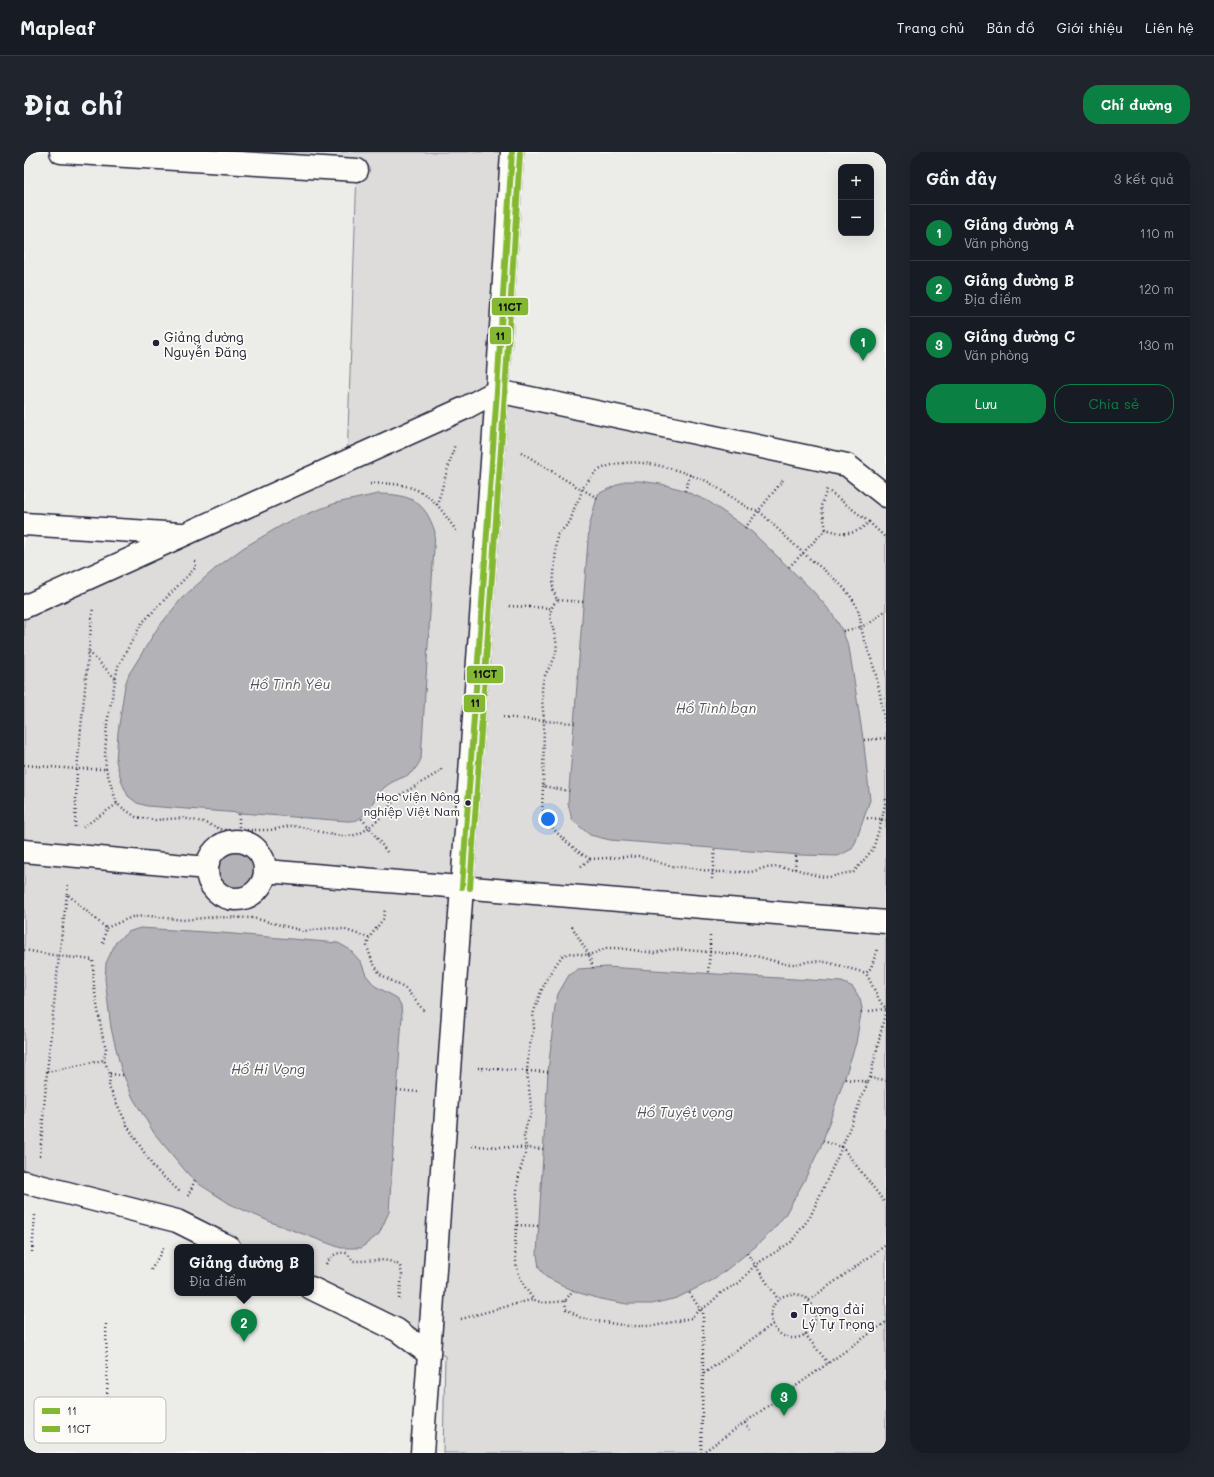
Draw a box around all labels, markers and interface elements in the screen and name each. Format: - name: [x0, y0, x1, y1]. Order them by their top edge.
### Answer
- text: Mapleaf: [20, 15, 95, 40]
- text: Trang chủ: [897, 18, 964, 37]
- text: Bản đồ: [986, 18, 1034, 37]
- text: Giới thiệu: [1056, 18, 1123, 37]
- text: Liên hệ: [1145, 18, 1194, 37]
- button: Chỉ đường: [1083, 85, 1190, 124]
- text: Địa chỉ: [24, 86, 124, 122]
- map controls: [838, 164, 874, 236]
- button: +: [838, 164, 874, 200]
- text: Gần đây: [926, 167, 997, 189]
- text: 3 kết quả: [1114, 170, 1174, 187]
- button: −: [838, 200, 874, 236]
- text: Giảng đường A: [964, 214, 1074, 234]
- text: 1: [936, 224, 942, 241]
- text: 110 m: [1140, 224, 1174, 241]
- text: Văn phòng: [964, 234, 1029, 251]
- text: Giảng đường B: [964, 270, 1074, 290]
- text: 2: [935, 280, 943, 297]
- text: 120 m: [1138, 280, 1174, 297]
- text: Địa điểm: [964, 290, 1021, 307]
- line badge: 11CT: [491, 297, 529, 316]
- text: 11CT: [498, 299, 523, 314]
- line badge: 11: [489, 326, 512, 345]
- text: Giảng đường C: [964, 326, 1075, 346]
- place label: Giảng đường Nguyễn Đăng: [164, 328, 247, 360]
- text: 11: [495, 328, 505, 343]
- pin: 1: [850, 328, 876, 361]
- text: 3: [935, 336, 943, 353]
- text: 130 m: [1138, 336, 1174, 353]
- marker: Giảng đường Nguyễn Đăng: [151, 338, 161, 348]
- text: Văn phòng: [964, 346, 1029, 363]
- button: Lưu: [926, 384, 1046, 423]
- button: Chia sẻ: [1054, 384, 1174, 423]
- line badge: 11CT: [466, 665, 504, 684]
- text: 11CT: [473, 666, 498, 681]
- water label: Hồ Tình Yêu: [250, 674, 330, 693]
- line badge: 11: [463, 694, 486, 713]
- text: 11: [470, 695, 480, 710]
- water label: Hồ Tình bạn: [676, 698, 756, 717]
- place label: Học viện Nông nghiệp Việt Nam: [363, 788, 460, 819]
- marker: Học viện Nông nghiệp Việt Nam: [463, 798, 473, 808]
- your location: [538, 809, 558, 829]
- water label: Hồ Hi Vọng: [231, 1059, 305, 1078]
- water label: Hồ Tuyệt vọng: [637, 1102, 733, 1121]
- popup: [174, 1244, 314, 1296]
- text: Giảng đường B: [189, 1252, 299, 1272]
- text: Địa điểm: [189, 1272, 246, 1289]
- place label: Tượng đài Lý Tự Trọng: [802, 1300, 875, 1332]
- pin: 2: [231, 1309, 257, 1342]
- marker: Tượng đài Lý Tự Trọng: [789, 1310, 799, 1320]
- pin: 3: [771, 1383, 797, 1416]
- legend: [34, 1397, 166, 1443]
- text: 11: [67, 1403, 77, 1418]
- text: 11CT: [67, 1421, 91, 1436]

